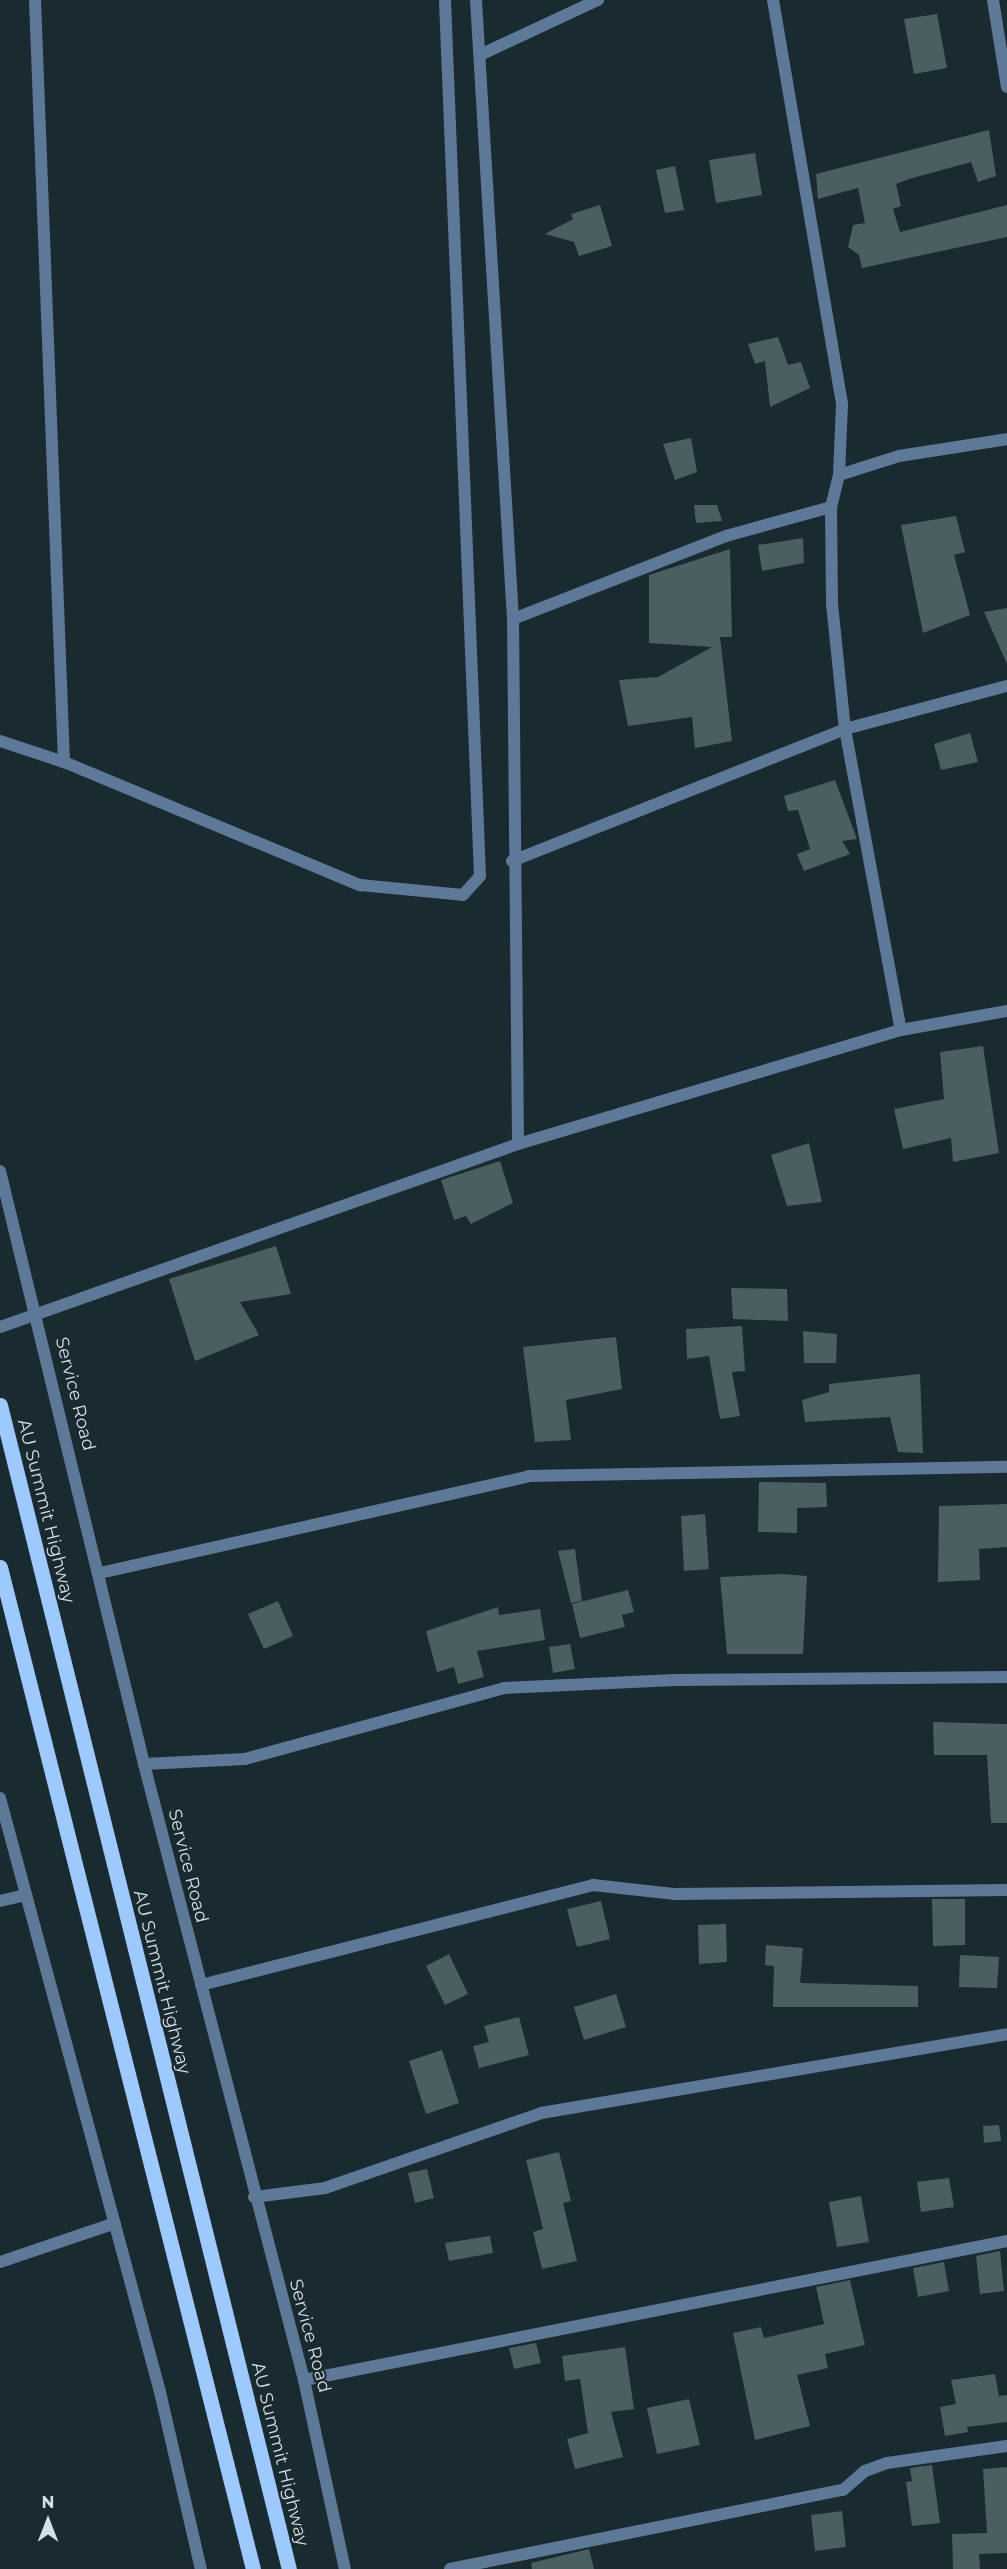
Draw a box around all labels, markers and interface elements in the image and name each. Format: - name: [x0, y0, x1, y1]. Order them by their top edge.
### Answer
- street label: Service Road: [50, 1335, 100, 1453]
- street label: AU Summit Highway: [13, 1417, 79, 1605]
- street label: Service Road: [163, 1807, 213, 1925]
- street label: AU Summit Highway: [129, 1888, 195, 2076]
- street label: Service Road: [284, 2277, 336, 2395]
- street label: AU Summit Highway: [247, 2360, 313, 2548]
- north arrow: [18, 2491, 78, 2551]
- text: N: [42, 2493, 54, 2512]

